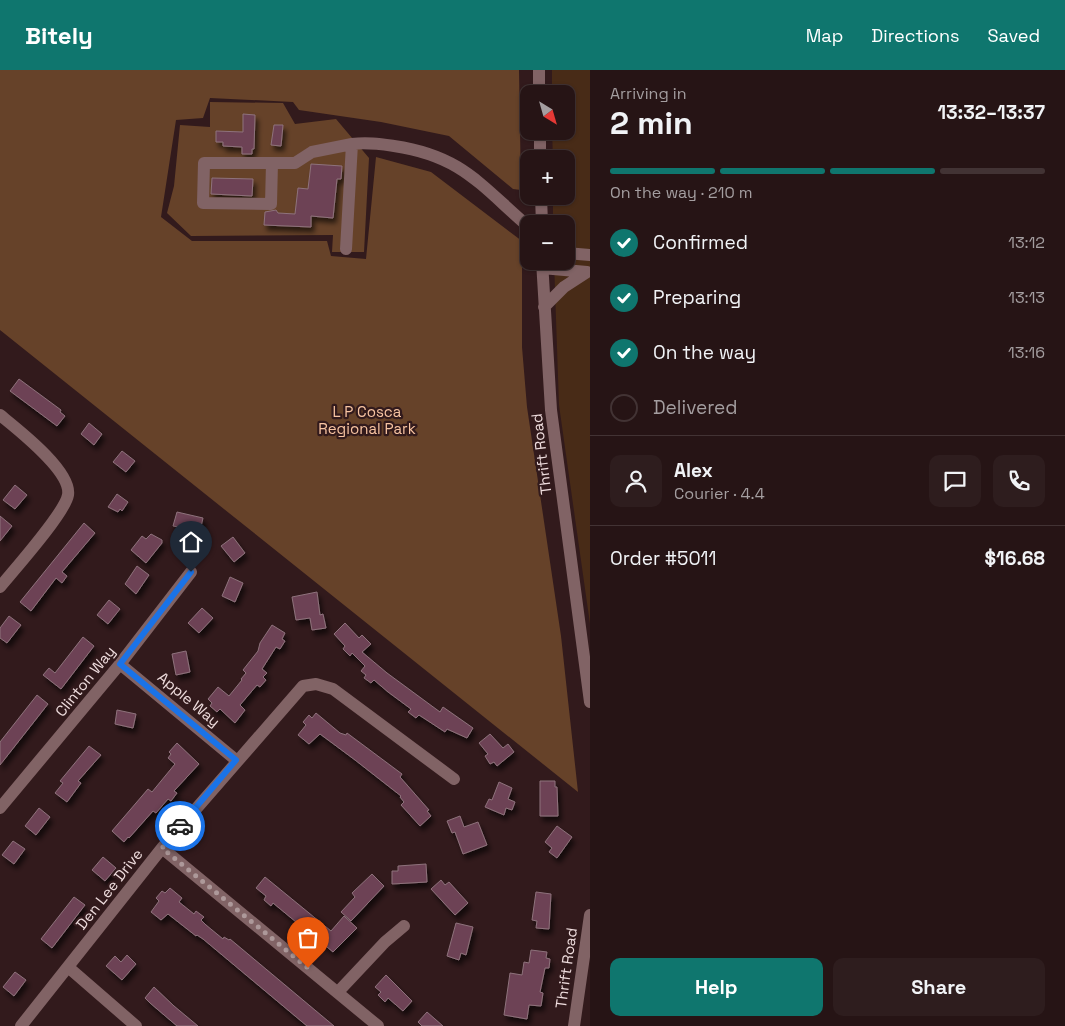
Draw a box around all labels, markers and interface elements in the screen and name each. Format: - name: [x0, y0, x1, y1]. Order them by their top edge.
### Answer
- text: Bitely: [25, 20, 93, 51]
- text: Map: [806, 24, 843, 47]
- text: Directions: [871, 24, 960, 47]
- text: Saved: [988, 24, 1040, 47]
- text: Arriving in: [610, 83, 687, 104]
- north arrow: [520, 85, 575, 140]
- map controls: [520, 85, 575, 270]
- text: 13:32–13:37: [937, 100, 1045, 125]
- text: 2 min: [610, 103, 693, 143]
- button: +: [520, 150, 575, 205]
- text: On the way · 210 m: [610, 182, 753, 203]
- button: −: [520, 215, 575, 270]
- icon: check: [610, 229, 638, 257]
- text: Confirmed: [653, 230, 748, 255]
- text: 13:12: [1008, 232, 1045, 253]
- icon: check: [610, 284, 638, 312]
- text: Preparing: [653, 285, 741, 310]
- text: 13:13: [1008, 287, 1045, 308]
- icon: check: [610, 339, 638, 367]
- text: On the way: [653, 340, 756, 365]
- text: 13:16: [1008, 342, 1045, 363]
- text: Delivered: [653, 395, 738, 420]
- park label: L P Cosca Regional Park: [318, 402, 416, 438]
- street label: Thrift Road: [527, 412, 555, 496]
- button: person: [610, 455, 662, 507]
- button: chat: [929, 455, 981, 507]
- button: phone: [993, 455, 1045, 507]
- text: Alex: [674, 458, 713, 483]
- text: Courier · 4.4: [674, 483, 765, 504]
- pin: [170, 521, 212, 572]
- icon: home: [177, 528, 205, 556]
- text: Order #5011: [610, 546, 716, 571]
- text: $16.68: [985, 546, 1045, 571]
- street label: Clinton Way: [51, 642, 119, 720]
- street label: Apple Way: [154, 667, 224, 731]
- courier: [155, 801, 205, 851]
- icon: car: [166, 812, 194, 840]
- street label: Den Lee Drive: [71, 845, 147, 933]
- pin: [287, 917, 329, 968]
- icon: bag: [294, 924, 322, 952]
- street label: Thrift Road: [551, 926, 581, 1010]
- button: Help: [610, 958, 823, 1016]
- button: Share: [833, 958, 1045, 1016]

